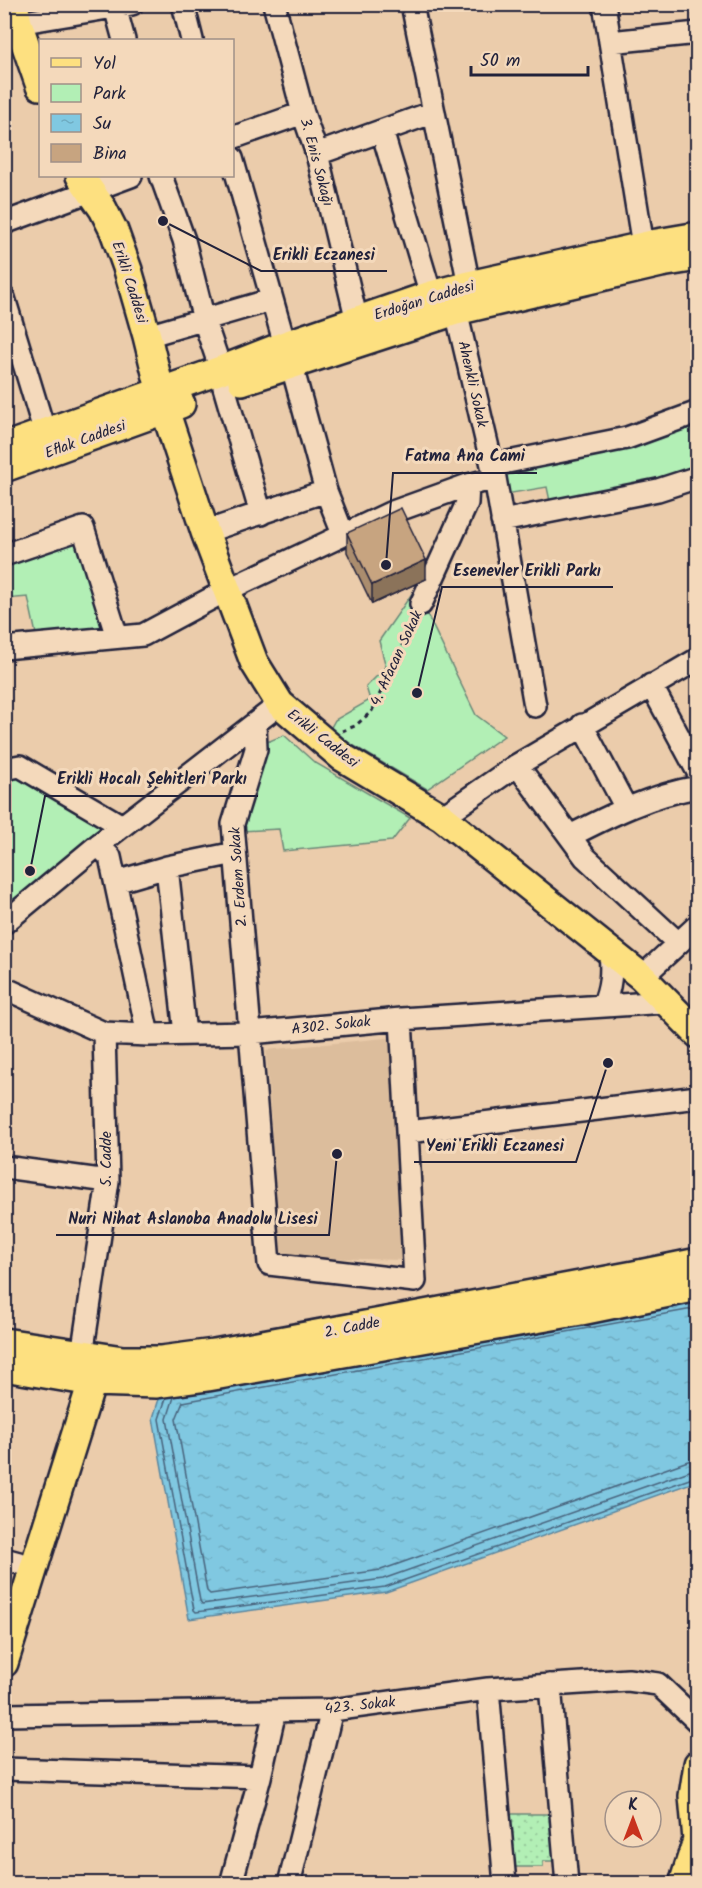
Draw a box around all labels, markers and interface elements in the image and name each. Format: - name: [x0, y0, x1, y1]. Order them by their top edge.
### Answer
- legend: [39, 39, 234, 177]
- scale bar: [471, 39, 588, 77]
- text: 50 m: [480, 47, 520, 76]
- text: Yol: [93, 50, 117, 79]
- text: Park: [93, 80, 126, 109]
- text: Su: [93, 110, 112, 139]
- street label: 3. Enis Sokağı: [293, 115, 339, 209]
- text: Bina: [93, 140, 127, 169]
- callout: Erikli Eczanesi: [261, 237, 387, 271]
- street label: Erikli Caddesi: [104, 238, 154, 328]
- text: Erikli Eczanesi: [273, 243, 376, 268]
- street label: Erdoğan Caddesi: [371, 274, 479, 328]
- street label: Ahenkli Sokak: [450, 339, 494, 431]
- street label: Eflak Caddesi: [41, 414, 131, 466]
- callout: Fatma Ana Cami: [393, 439, 537, 473]
- text: Fatma Ana Cami: [405, 444, 526, 469]
- callout: Esenevler Erikli Parkı: [442, 553, 613, 587]
- text: Esenevler Erikli Parkı: [453, 559, 601, 584]
- street label: 4. Afacan Sokak: [364, 606, 430, 710]
- street label: Erikli Caddesi: [281, 703, 365, 775]
- callout: Erikli Hocalı Şehitleri Parkı: [45, 762, 258, 796]
- text: Erikli Hocalı Şehitleri Parkı: [57, 767, 247, 792]
- street label: 2. Erdem Sokak: [223, 825, 254, 928]
- street label: A302. Sokak: [290, 1010, 373, 1042]
- callout: Yeni Erikli Eczanesi: [414, 1128, 576, 1162]
- street label: 5. Cadde: [95, 1131, 119, 1187]
- text: Yeni Erikli Eczanesi: [426, 1134, 565, 1159]
- callout: Nuri Nihat Aslanoba Anadolu Lisesi: [56, 1201, 329, 1235]
- text: Nuri Nihat Aslanoba Anadolu Lisesi: [68, 1207, 318, 1232]
- street label: 2. Cadde: [322, 1311, 382, 1345]
- street label: 423. Sokak: [324, 1690, 398, 1722]
- north arrow: [603, 1789, 663, 1849]
- text: K: [628, 1793, 638, 1818]

